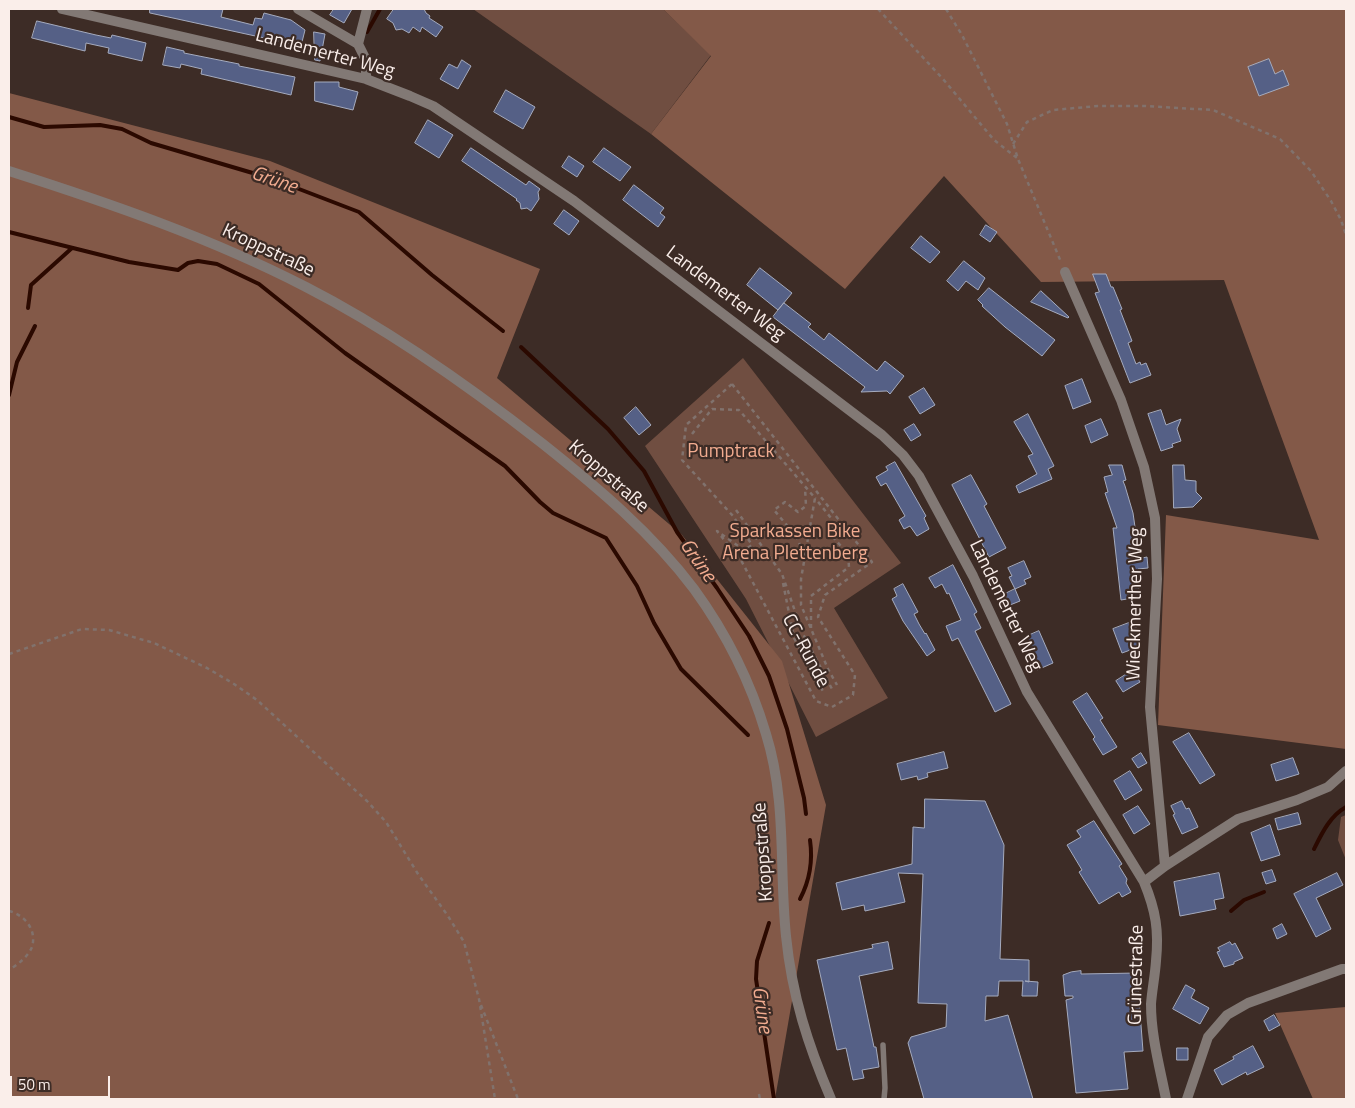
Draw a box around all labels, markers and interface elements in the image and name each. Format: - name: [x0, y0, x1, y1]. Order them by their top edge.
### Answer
- street label: Landemerter Weg: [253, 24, 397, 84]
- water label: Grüne: [248, 162, 300, 200]
- street label: Kroppstraße: [218, 220, 318, 282]
- street label: Landemerter Weg: [661, 242, 789, 346]
- street label: Kroppstraße: [563, 436, 653, 518]
- park label: Pumptrack: [687, 441, 775, 463]
- park label: Sparkassen Bike Arena Plettenberg: [722, 521, 868, 565]
- street label: Wieckmerther Weg: [1123, 527, 1149, 681]
- water label: Grüne: [674, 535, 720, 587]
- street label: Landemerter Weg: [963, 537, 1047, 675]
- street label: CC-Runde: [776, 610, 834, 692]
- street label: Kroppstraße: [749, 802, 779, 902]
- street label: Grünestraße: [1125, 925, 1149, 1025]
- water label: Grüne: [746, 985, 776, 1035]
- scale bar: [12, 1066, 112, 1098]
- text: 50 m: [18, 1073, 51, 1096]

